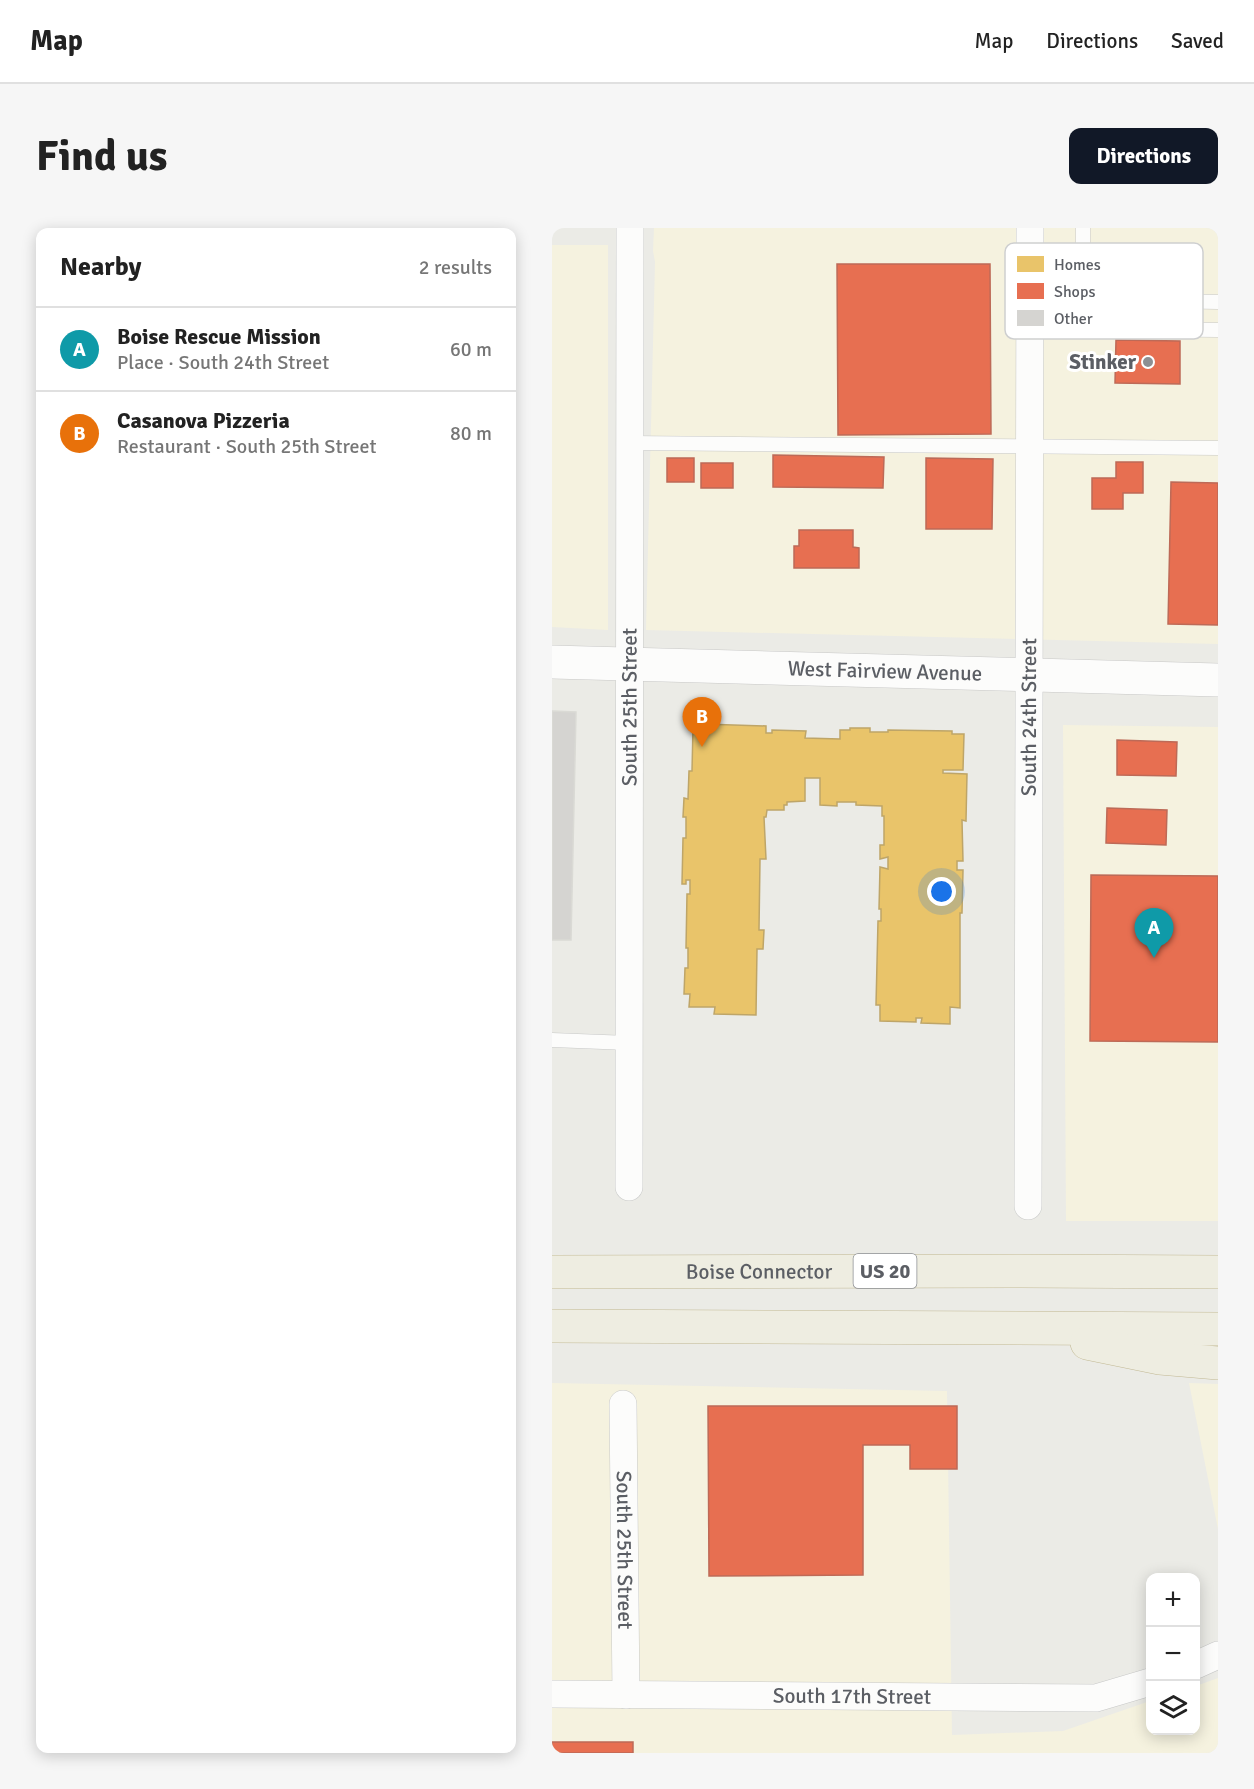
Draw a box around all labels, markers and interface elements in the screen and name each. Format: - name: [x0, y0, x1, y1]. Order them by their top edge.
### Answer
- text: Map: [30, 24, 83, 58]
- text: Map: [975, 28, 1013, 54]
- text: Directions: [1046, 28, 1138, 54]
- text: Saved: [1171, 28, 1224, 54]
- button: Directions: [1069, 128, 1218, 184]
- text: Find us: [36, 131, 167, 182]
- legend: [1005, 243, 1203, 339]
- text: Nearby: [60, 251, 141, 283]
- text: 2 results: [419, 255, 492, 280]
- text: Homes: [1054, 255, 1101, 275]
- text: Shops: [1054, 282, 1095, 302]
- text: Other: [1054, 309, 1093, 329]
- text: Boise Rescue Mission: [117, 323, 321, 350]
- text: A: [73, 337, 86, 362]
- text: 60 m: [450, 337, 492, 362]
- place label: Stinker: [1069, 349, 1137, 375]
- text: Place · South 24th Street: [117, 350, 329, 375]
- marker: Stinker: [1141, 355, 1155, 369]
- text: Casanova Pizzeria: [117, 407, 290, 434]
- text: B: [73, 421, 86, 446]
- text: 80 m: [450, 421, 492, 446]
- text: Restaurant · South 25th Street: [117, 434, 376, 459]
- street label: South 25th Street: [616, 628, 643, 786]
- street label: South 24th Street: [1016, 638, 1042, 796]
- street label: West Fairview Avenue: [787, 655, 982, 687]
- pin: B: [682, 698, 722, 747]
- your location: [927, 877, 956, 906]
- pin: A: [1134, 908, 1174, 958]
- road number: US 20: [854, 1254, 916, 1288]
- street label: Boise Connector: [686, 1258, 832, 1285]
- street label: South 25th Street: [611, 1471, 638, 1629]
- map controls: [1146, 1573, 1200, 1735]
- button: +: [1146, 1573, 1200, 1627]
- button: −: [1146, 1627, 1200, 1681]
- button: layers: [1146, 1681, 1200, 1735]
- street label: South 17th Street: [773, 1683, 931, 1710]

